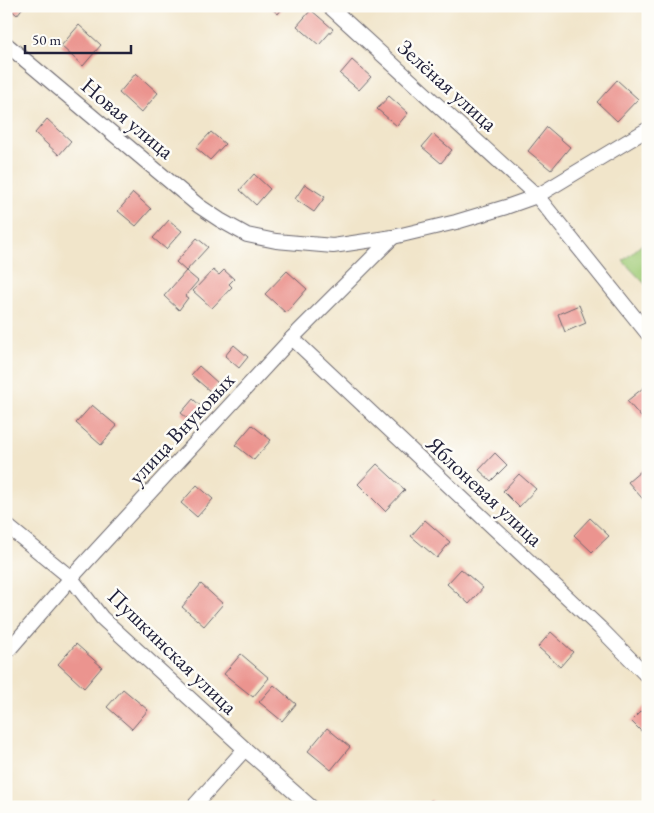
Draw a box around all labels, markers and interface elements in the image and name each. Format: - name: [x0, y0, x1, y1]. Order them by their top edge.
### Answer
- scale bar: [25, 22, 131, 54]
- text: 50 m: [32, 30, 61, 49]
- street label: Зелёная улица: [392, 33, 504, 138]
- street label: Новая улица: [75, 71, 180, 166]
- street label: улица Внуковых: [122, 366, 241, 491]
- street label: Яблоневая улица: [419, 429, 549, 553]
- street label: Пушкинская улица: [101, 582, 244, 721]

